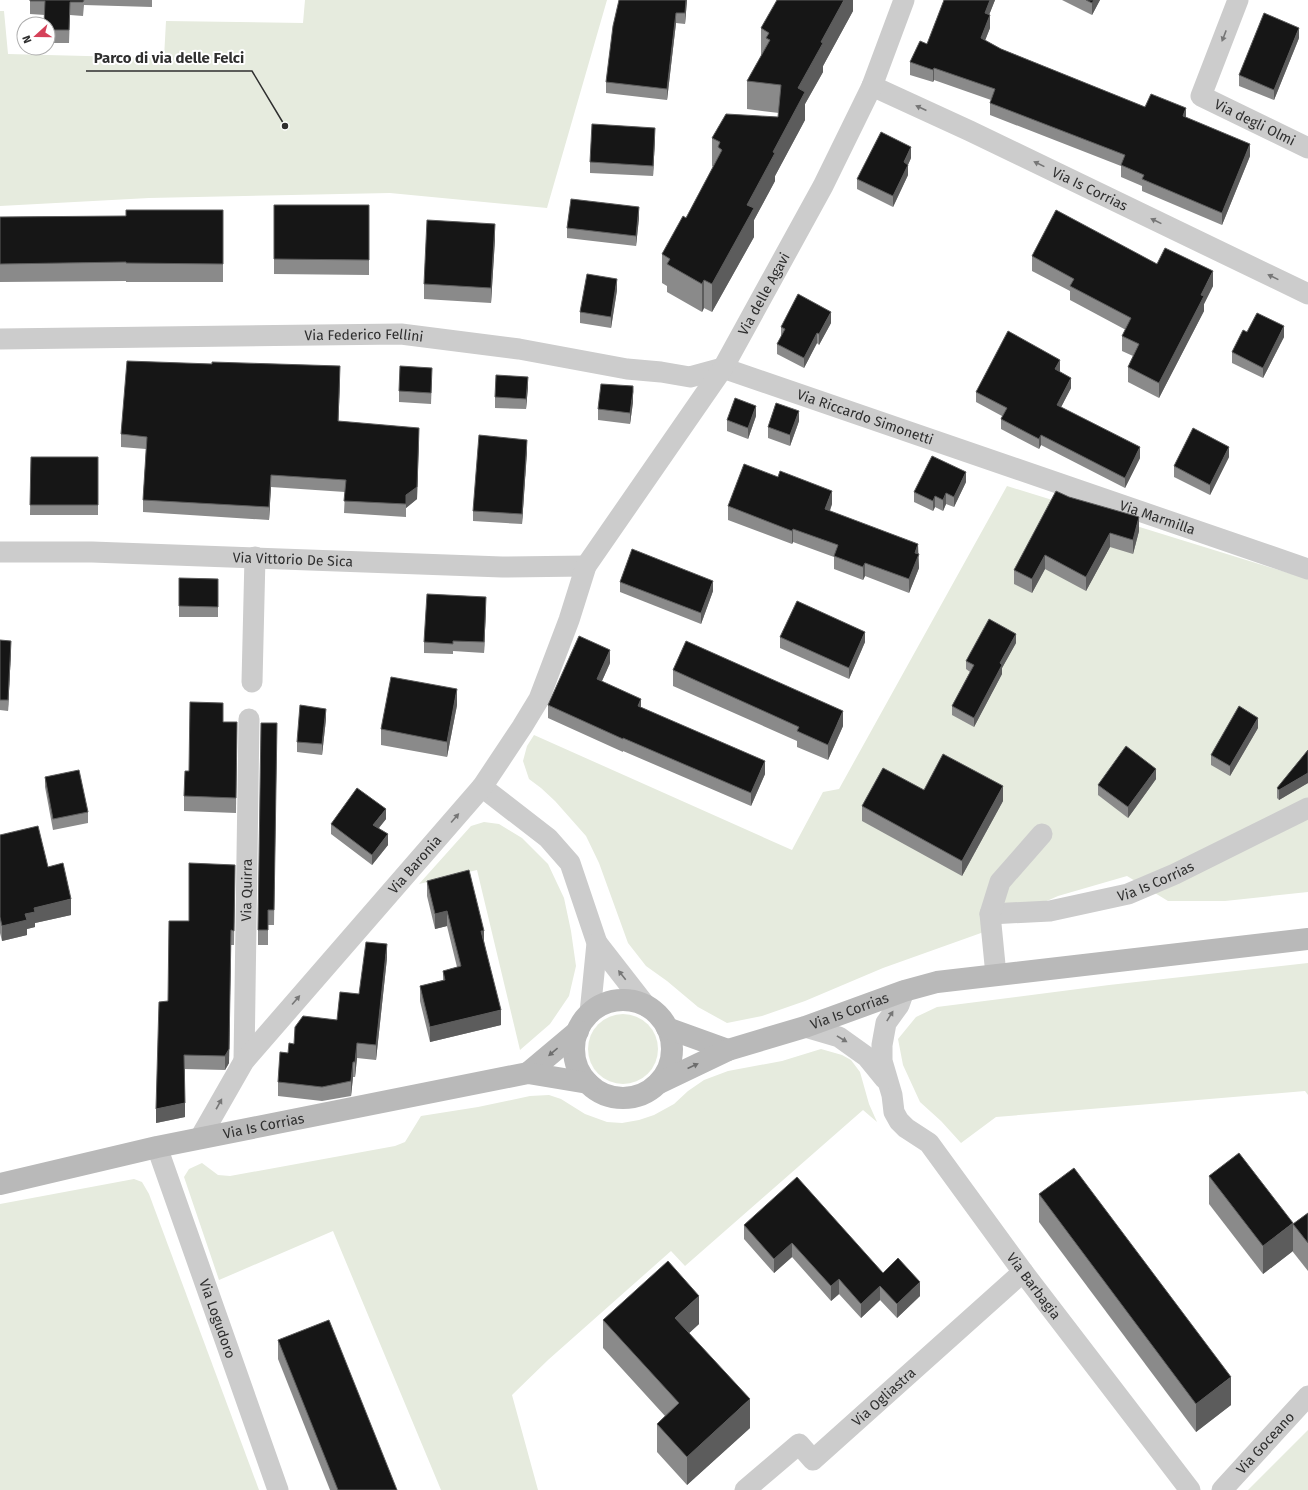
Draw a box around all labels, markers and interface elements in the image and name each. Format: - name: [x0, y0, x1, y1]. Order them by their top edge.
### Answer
- north arrow: [16, 16, 56, 56]
- one-way arrow: [1221, 31, 1227, 43]
- text: N: [20, 34, 35, 45]
- callout: Parco di via delle Felci: [86, 44, 252, 71]
- text: Parco di via delle Felci: [94, 49, 244, 67]
- street label: Via degli Olmi: [1212, 96, 1298, 150]
- one-way arrow: [915, 105, 927, 111]
- one-way arrow: [1033, 161, 1044, 167]
- street label: Via Is Corrias: [1049, 164, 1131, 215]
- one-way arrow: [1150, 218, 1161, 224]
- street label: Via delle Agavi: [735, 250, 794, 338]
- one-way arrow: [1267, 274, 1279, 280]
- street label: Via Federico Fellini: [304, 326, 424, 346]
- street label: Via Riccardo Simonetti: [795, 386, 936, 449]
- street label: Via Marmilla: [1117, 497, 1197, 539]
- street label: Via Vittorio De Sica: [232, 549, 353, 571]
- one-way arrow: [450, 813, 459, 822]
- street label: Via Baronia: [385, 832, 445, 898]
- street label: Via Quirra: [238, 858, 256, 922]
- street label: Via Is Corrias: [1116, 858, 1197, 905]
- one-way arrow: [618, 970, 626, 981]
- street label: Via Is Corrias: [808, 989, 891, 1033]
- one-way arrow: [292, 995, 301, 1006]
- one-way arrow: [887, 1011, 894, 1022]
- one-way arrow: [836, 1036, 848, 1043]
- one-way arrow: [547, 1048, 558, 1057]
- one-way arrow: [688, 1063, 699, 1069]
- one-way arrow: [216, 1098, 223, 1110]
- street label: Via Is Corrias: [222, 1110, 306, 1143]
- street label: Via Barbagia: [1003, 1250, 1064, 1323]
- street label: Via Logudoro: [195, 1277, 239, 1361]
- street label: Via Ogliastra: [849, 1364, 919, 1430]
- street label: Via Goceano: [1233, 1409, 1298, 1478]

